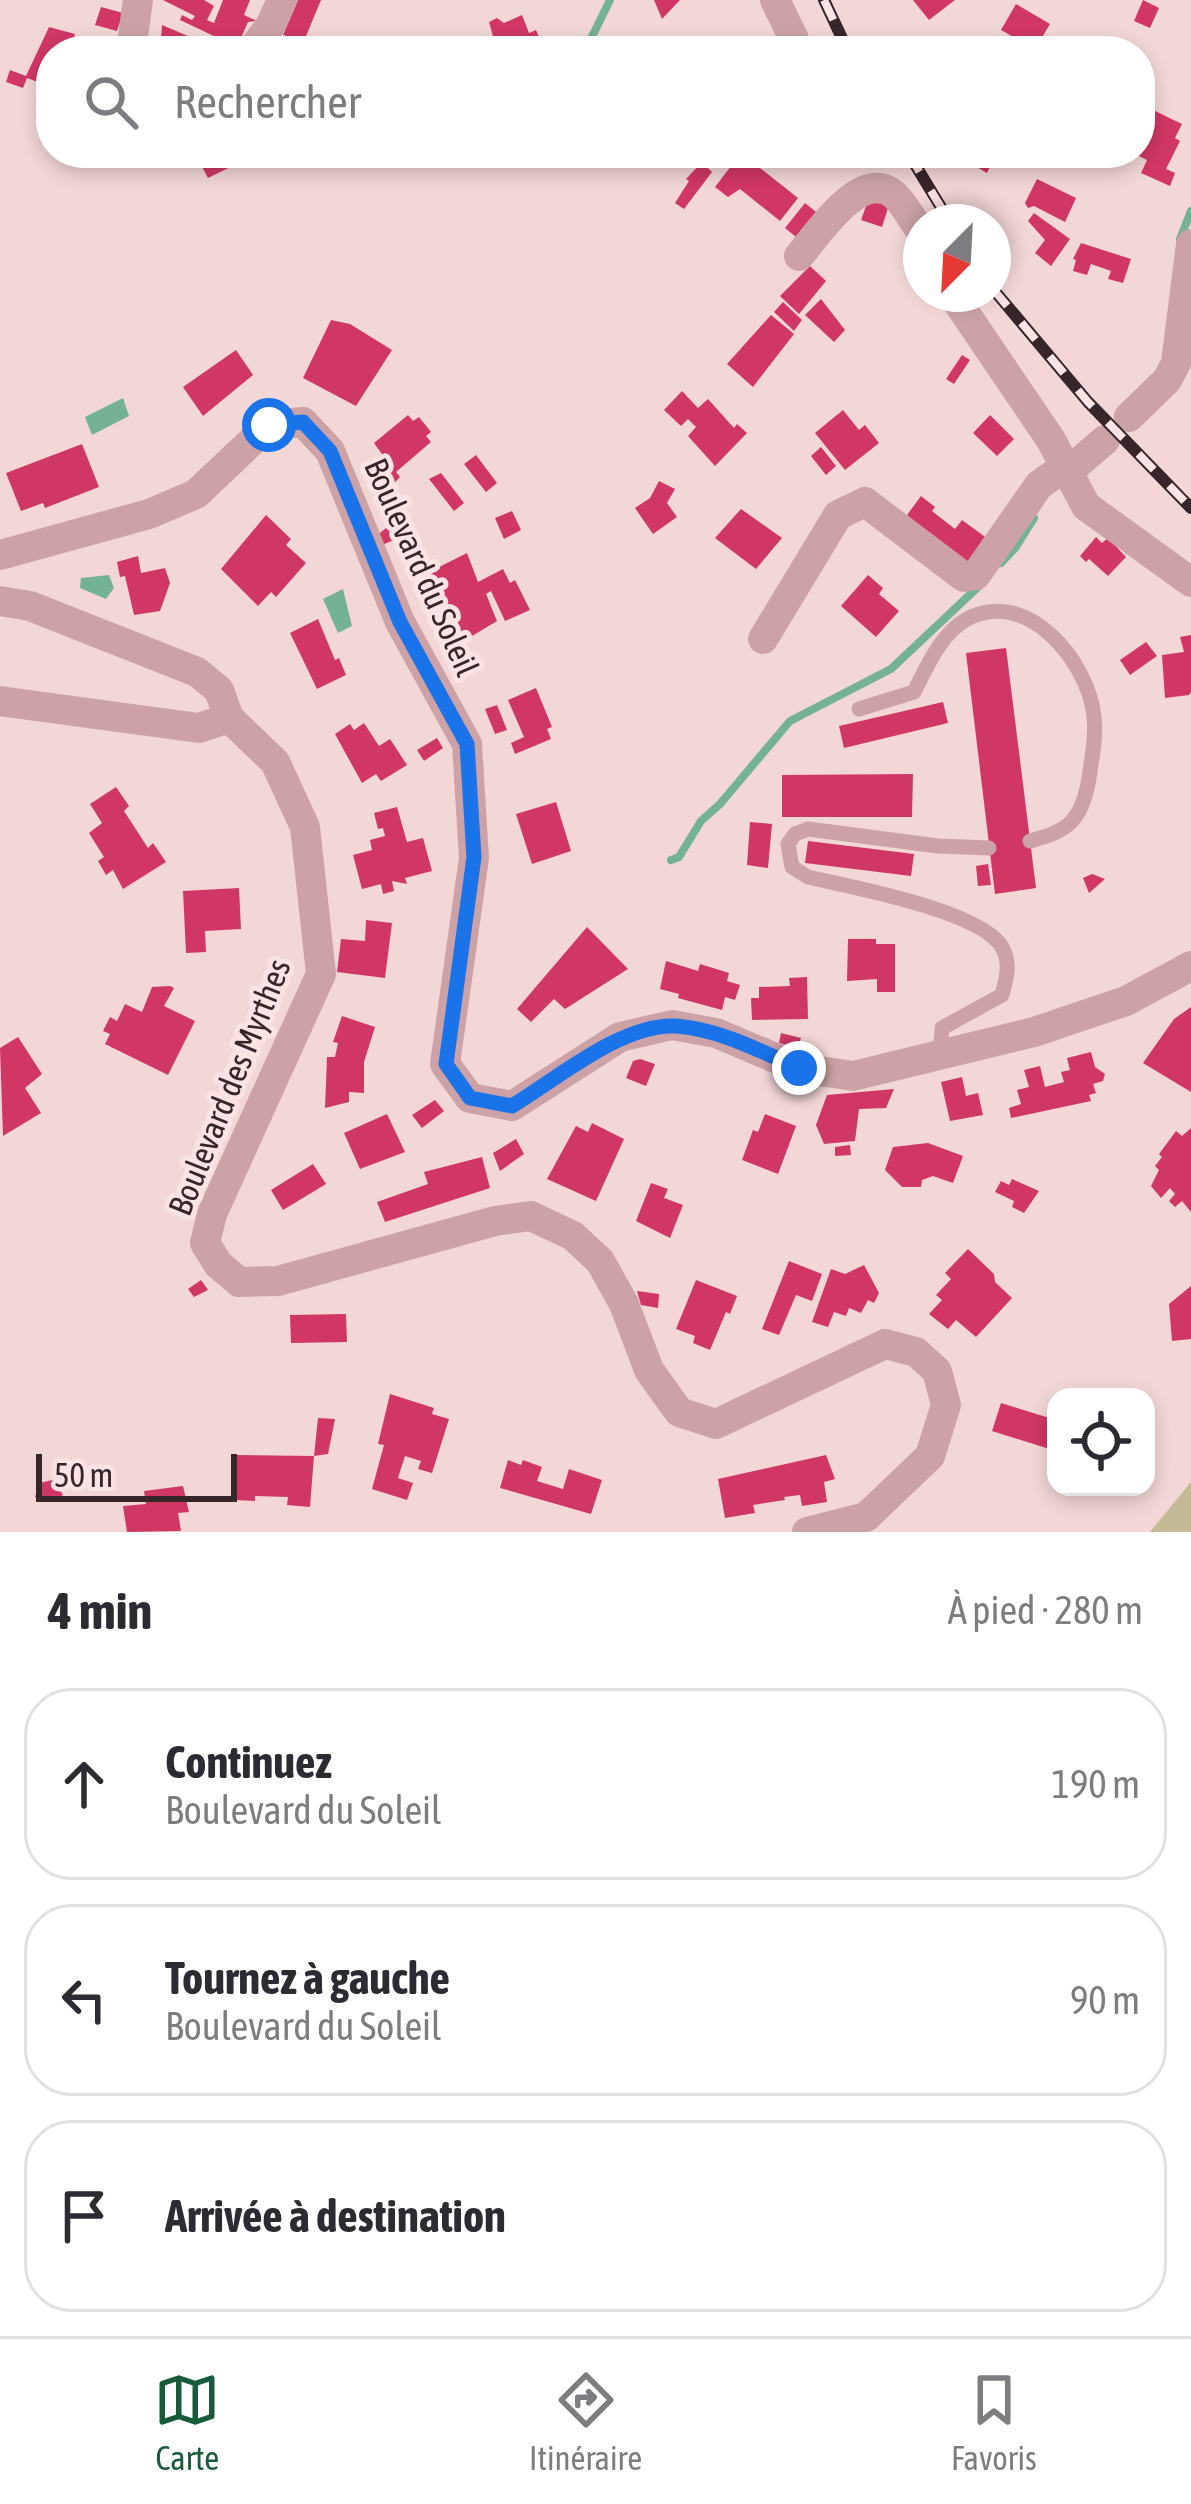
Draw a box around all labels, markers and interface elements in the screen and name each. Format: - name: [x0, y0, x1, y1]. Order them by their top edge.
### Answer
- search box: [36, 36, 1155, 168]
- icon: search: [78, 69, 144, 135]
- text: Rechercher: [174, 76, 361, 128]
- north arrow: [903, 204, 1011, 312]
- route start: [242, 398, 296, 452]
- street label: Boulevard du Soleil: [357, 452, 487, 682]
- street label: Boulevard des Myrthes: [160, 953, 298, 1221]
- route end: [772, 1041, 826, 1095]
- map controls: [1047, 1388, 1155, 1496]
- button: locate: [1047, 1388, 1155, 1496]
- scale bar: [36, 1448, 237, 1501]
- text: 50 m: [54, 1456, 113, 1494]
- text: 4 min: [48, 1581, 152, 1640]
- text: À pied · 280 m: [948, 1588, 1143, 1632]
- text: Continuez: [165, 1736, 332, 1788]
- icon: ahead: [51, 1751, 117, 1817]
- text: 190 m: [1052, 1762, 1140, 1806]
- text: Boulevard du Soleil: [165, 1788, 441, 1832]
- text: Tournez à gauche: [165, 1952, 450, 2004]
- icon: left: [51, 1967, 117, 2033]
- text: 90 m: [1070, 1978, 1140, 2022]
- text: Boulevard du Soleil: [165, 2004, 441, 2048]
- icon: arrive: [51, 2183, 117, 2249]
- text: Arrivée à destination: [165, 2190, 506, 2242]
- tab: Carte: [154, 2367, 220, 2477]
- tab: Itinéraire: [529, 2367, 642, 2477]
- tab: Favoris: [951, 2367, 1037, 2477]

